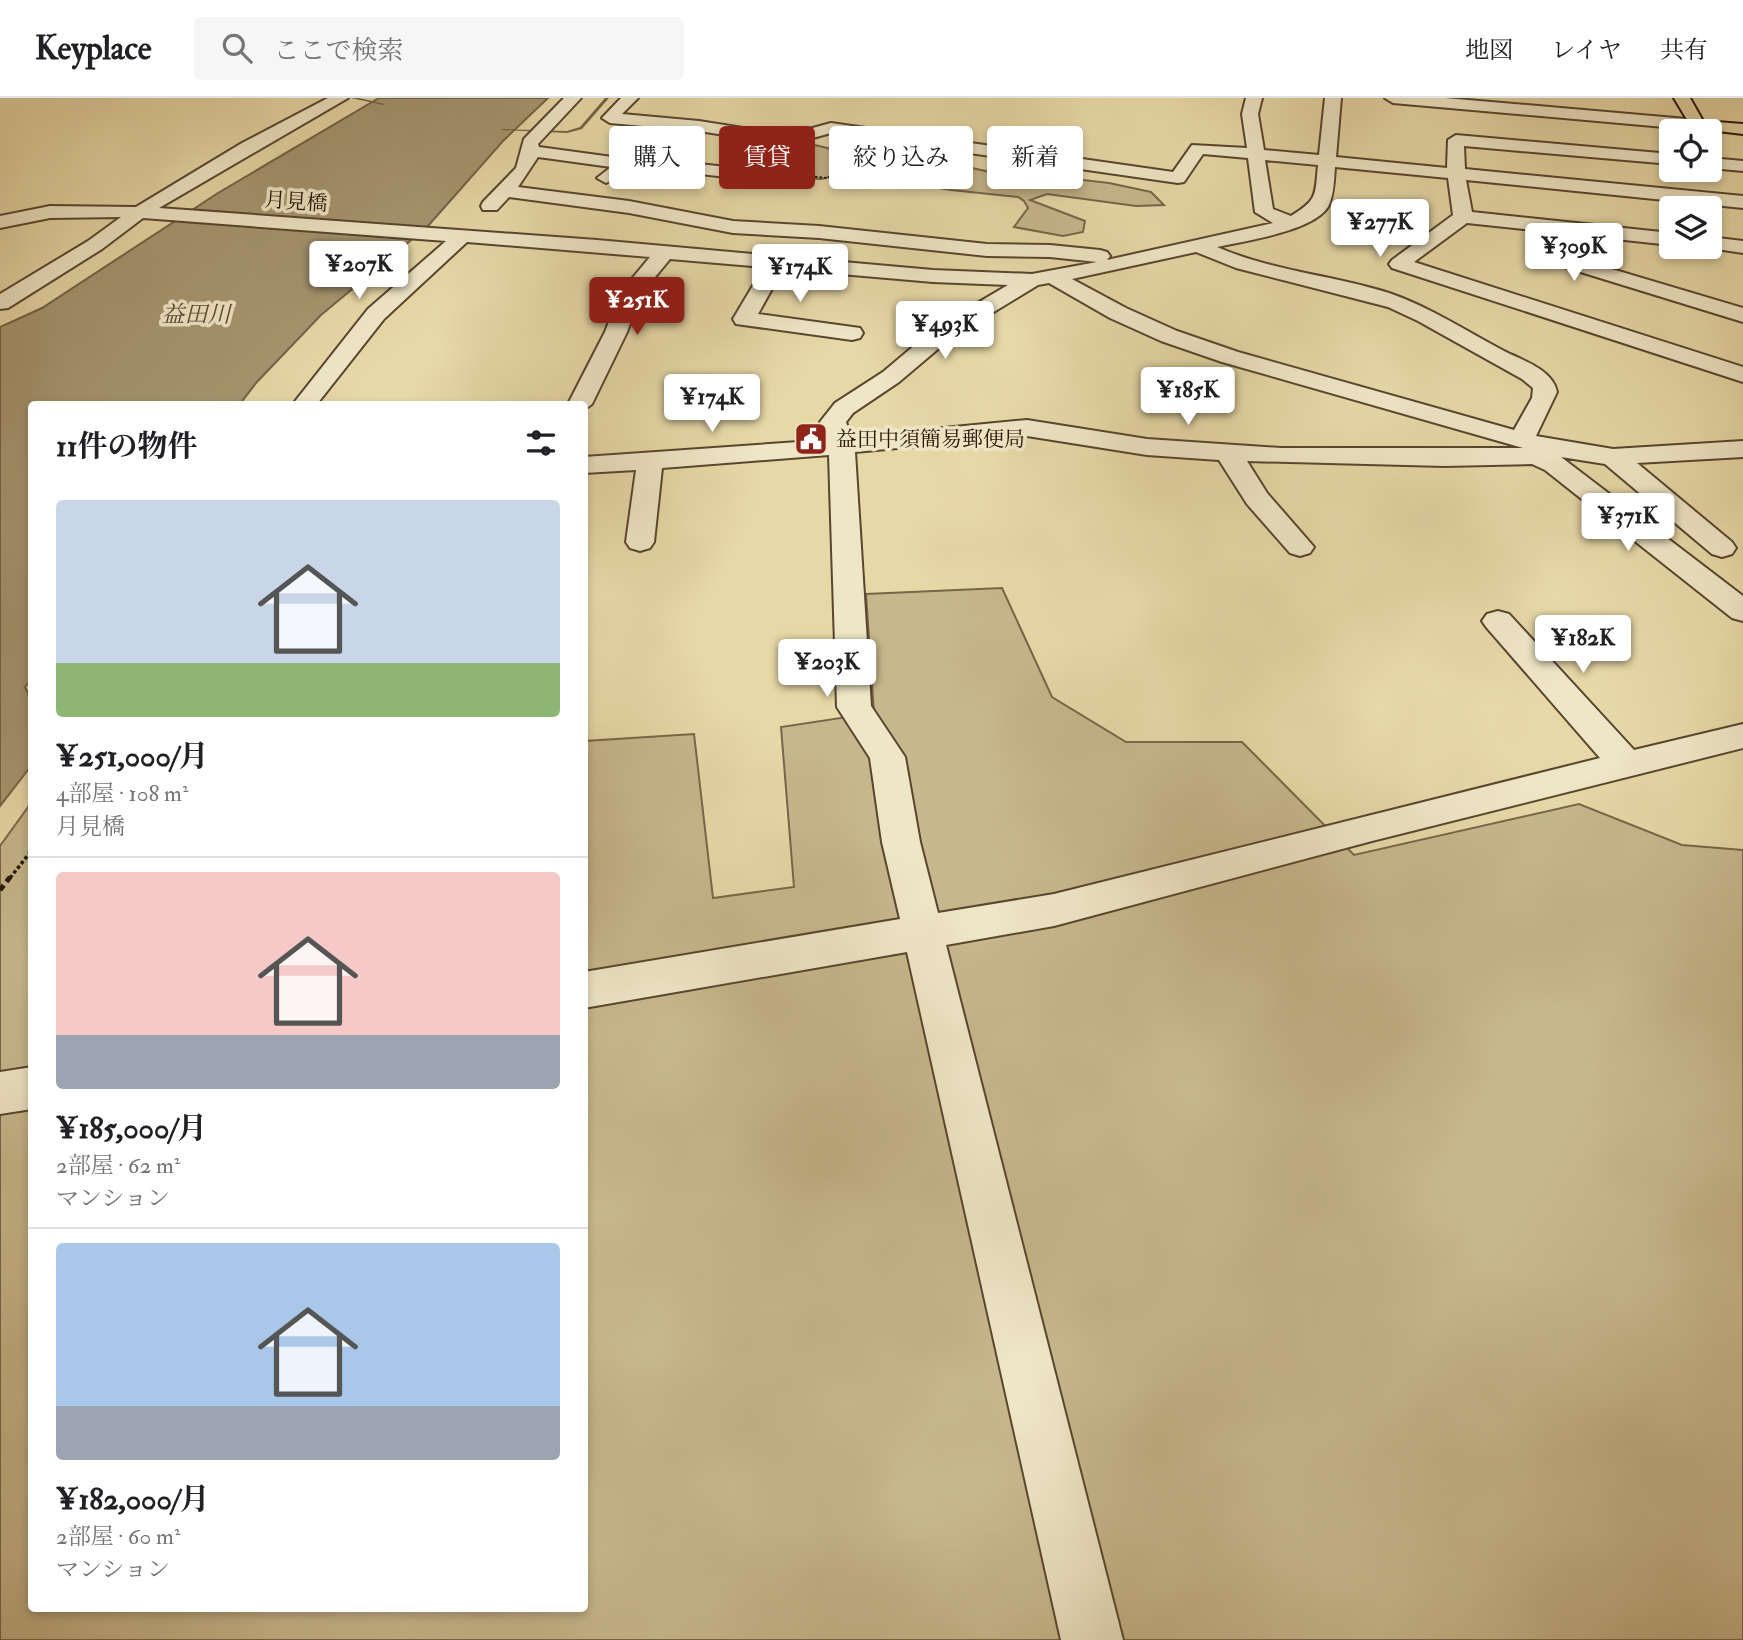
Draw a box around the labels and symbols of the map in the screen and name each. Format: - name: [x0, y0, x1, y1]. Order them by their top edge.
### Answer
- street label: 月見橋: [264, 186, 328, 218]
- pin: ¥277K: [1331, 200, 1429, 259]
- pin: ¥309K: [1525, 223, 1623, 283]
- pin: ¥207K: [310, 242, 408, 301]
- pin: ¥174K: [751, 244, 849, 304]
- pin: ¥251K: [588, 278, 686, 337]
- water label: 益田川: [162, 300, 234, 329]
- pin: ¥493K: [896, 302, 994, 361]
- pin: ¥185K: [1139, 368, 1237, 427]
- pin: ¥174K: [663, 374, 761, 434]
- public building icon: 益田中須簡易郵便局: [792, 420, 830, 458]
- place label: 益田中須簡易郵便局: [836, 426, 1025, 453]
- pin: ¥371K: [1579, 494, 1677, 553]
- pin: ¥182K: [1534, 616, 1632, 675]
- pin: ¥203K: [778, 640, 876, 699]

